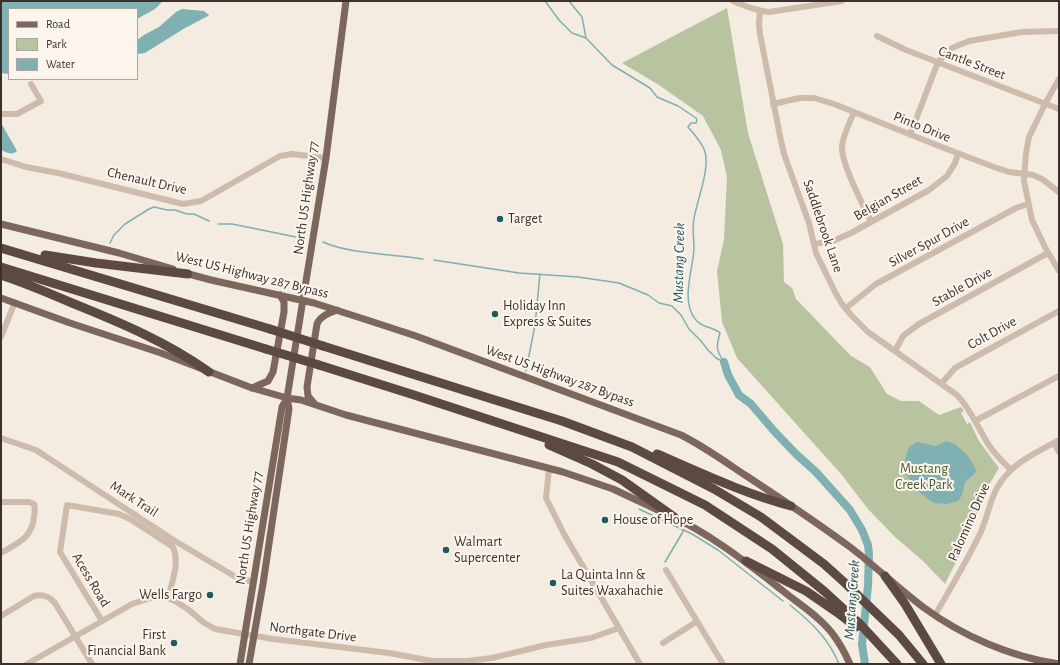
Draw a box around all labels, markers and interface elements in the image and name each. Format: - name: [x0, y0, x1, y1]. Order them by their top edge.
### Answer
- legend: [8, 8, 138, 80]
- text: Road: [46, 18, 70, 30]
- text: Park: [46, 38, 67, 50]
- street label: Cantle Street: [936, 43, 1008, 83]
- text: Water: [46, 58, 75, 70]
- street label: Pinto Drive: [891, 108, 953, 146]
- street label: North US Highway 77: [290, 140, 322, 256]
- street label: Chenault Drive: [106, 164, 188, 198]
- street label: Belgian Street: [851, 172, 925, 224]
- street label: Saddlebrook Lane: [799, 177, 847, 275]
- place label: Target: [508, 211, 543, 227]
- street label: Silver Spur Drive: [886, 213, 972, 271]
- marker: Target: [495, 214, 505, 224]
- water label: Mustang Creek: [669, 223, 689, 303]
- street label: West US Highway 287 Bypass: [174, 248, 330, 302]
- street label: Stable Drive: [929, 264, 995, 310]
- place label: Holiday Inn Express & Suites: [503, 298, 592, 330]
- marker: Holiday Inn Express & Suites: [490, 309, 500, 319]
- street label: Colt Drive: [965, 313, 1019, 353]
- street label: West US Highway 287 Bypass: [483, 341, 637, 411]
- park label: Mustang Creek Park: [895, 461, 953, 494]
- street label: North US Highway 77: [232, 470, 266, 586]
- street label: Mark Trail: [107, 477, 161, 521]
- street label: Palomino Drive: [944, 480, 994, 564]
- place label: House of Hope: [613, 512, 693, 528]
- marker: House of Hope: [600, 515, 610, 525]
- place label: Walmart Supercenter: [454, 534, 520, 566]
- marker: Walmart Supercenter: [441, 545, 451, 555]
- street label: Acess Road: [68, 550, 114, 610]
- water label: Mustang Creek: [840, 559, 864, 641]
- place label: La Quinta Inn & Suites Waxahachie: [561, 567, 663, 600]
- marker: La Quinta Inn & Suites Waxahachie: [548, 578, 558, 588]
- place label: Wells Fargo: [139, 587, 202, 603]
- marker: Wells Fargo: [205, 590, 215, 600]
- street label: Northgate Drive: [269, 618, 357, 646]
- place label: First Financial Bank: [87, 627, 166, 660]
- marker: First Financial Bank: [169, 638, 179, 648]

